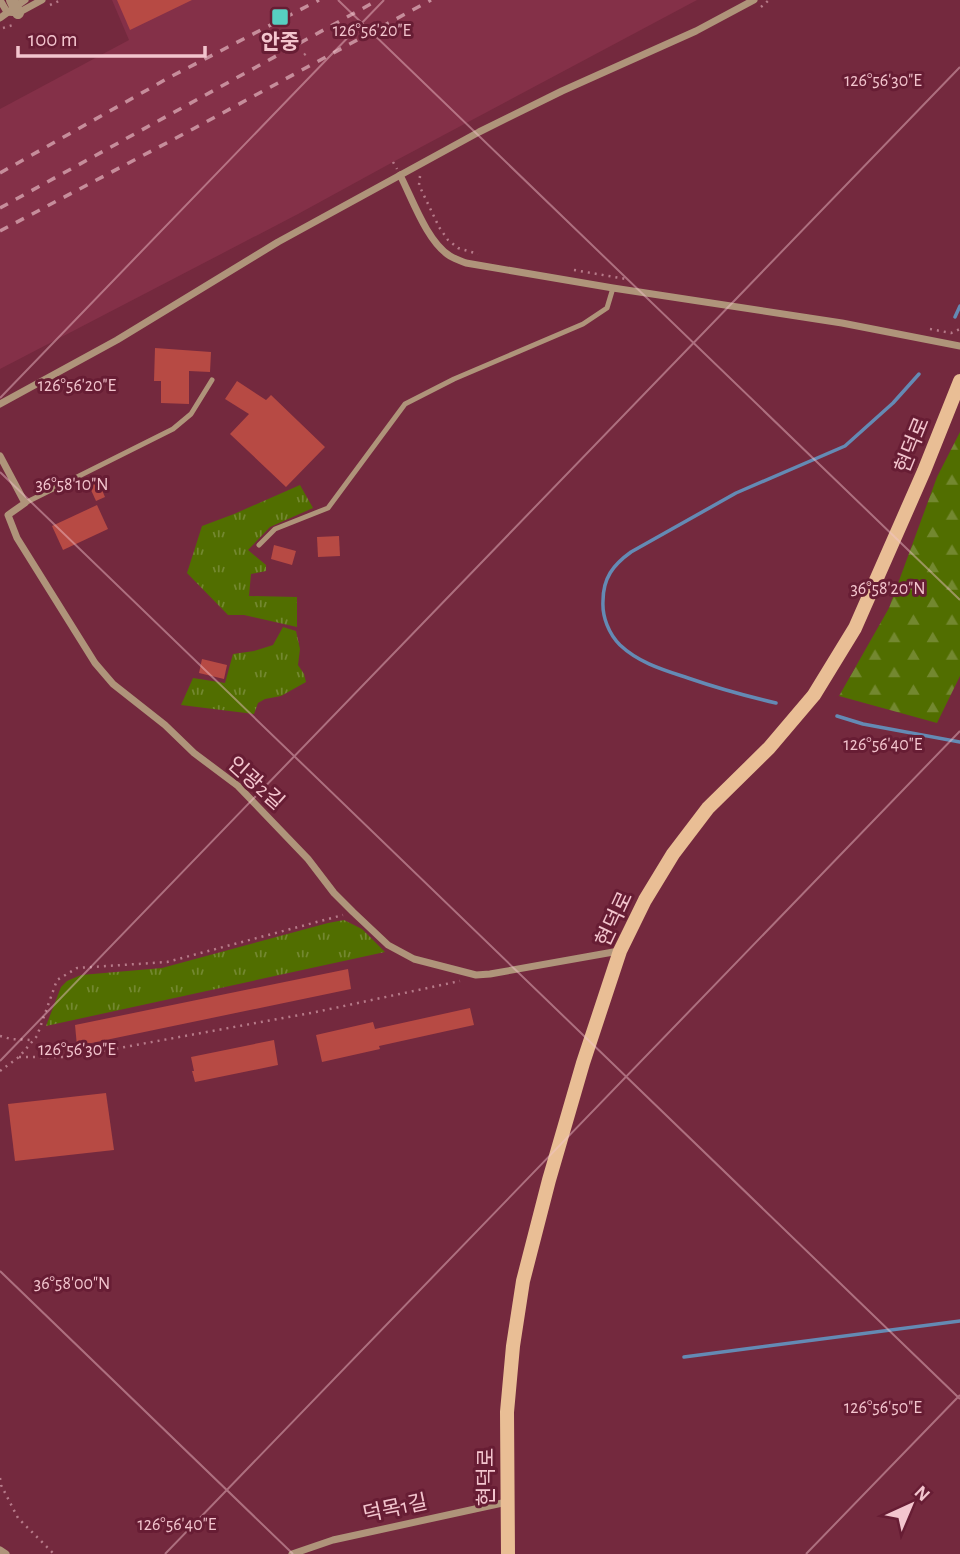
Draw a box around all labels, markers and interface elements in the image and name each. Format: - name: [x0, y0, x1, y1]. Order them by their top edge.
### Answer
- marker: 안중: [270, 7, 290, 27]
- scale bar: [18, 14, 205, 58]
- text: 126°56'20"E: [333, 22, 412, 40]
- text: 100 m: [28, 29, 78, 50]
- place label: 안중: [261, 31, 299, 53]
- text: 126°56'30"E: [844, 72, 922, 90]
- text: 126°56'20"E: [38, 377, 117, 395]
- street label: 현덕로: [891, 414, 933, 476]
- text: 36°58'10"N: [35, 476, 109, 494]
- text: 36°58'20"N: [850, 580, 926, 598]
- text: 126°56'40"E: [844, 736, 923, 754]
- street label: 인광2길: [224, 752, 288, 814]
- street label: 현덕로: [592, 888, 636, 950]
- text: 126°56'30"E: [38, 1041, 116, 1059]
- text: 36°58'00"N: [34, 1275, 110, 1293]
- text: 126°56'50"E: [844, 1399, 922, 1417]
- street label: 현덕로: [475, 1448, 497, 1506]
- north arrow: [876, 1470, 946, 1540]
- text: N: [910, 1482, 933, 1505]
- street label: 덕목1길: [361, 1490, 429, 1526]
- text: 126°56'40"E: [138, 1516, 217, 1534]

